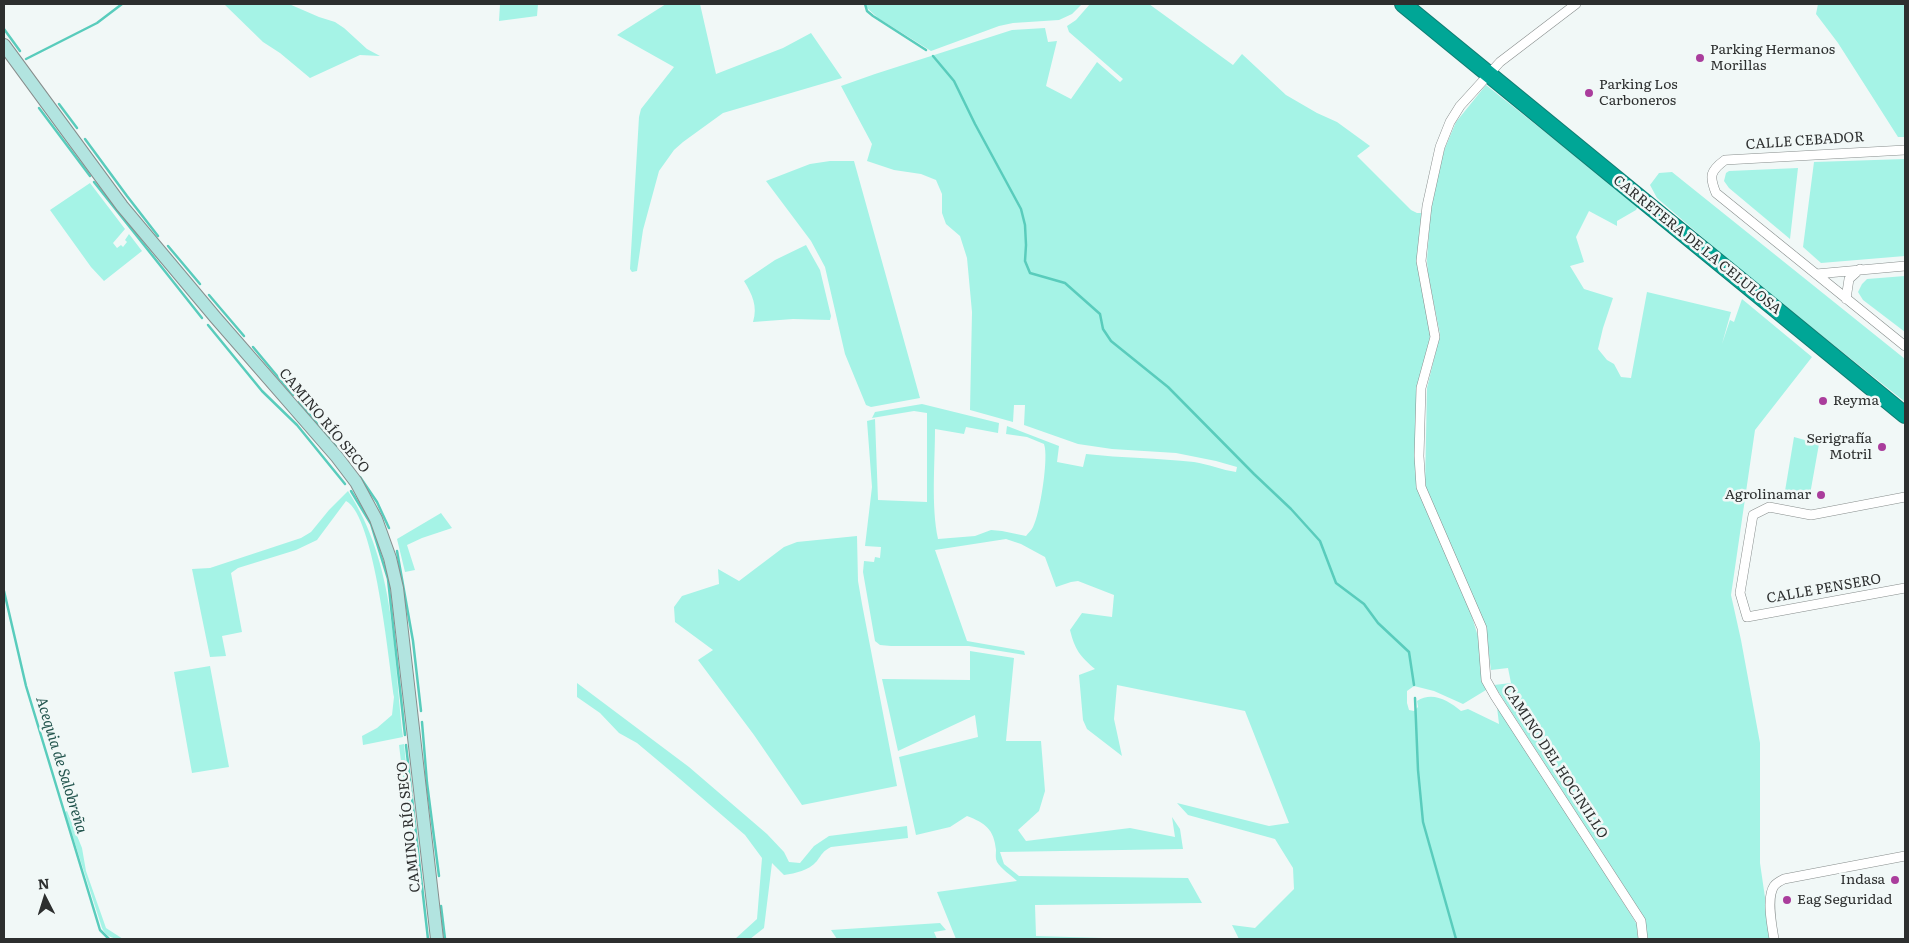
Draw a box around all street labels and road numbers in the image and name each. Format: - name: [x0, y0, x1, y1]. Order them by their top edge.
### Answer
- street label: CALLE CEBADOR: [1745, 128, 1865, 154]
- street label: CARRETERA DE LA CELULOSA: [1610, 172, 1784, 318]
- street label: CAMINO RÍO SECO: [275, 365, 373, 477]
- street label: CALLE PENSERO: [1765, 571, 1883, 607]
- street label: CAMINO DEL HOCINILLO: [1499, 682, 1611, 842]
- street label: CAMINO RÍO SECO: [394, 761, 424, 893]

